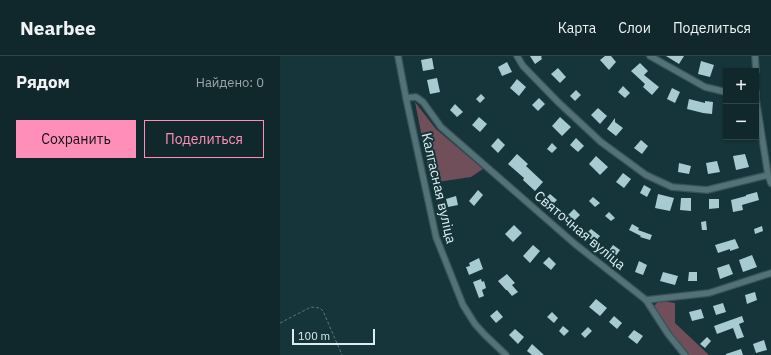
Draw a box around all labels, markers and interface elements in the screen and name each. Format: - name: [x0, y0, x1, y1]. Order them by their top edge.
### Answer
- text: Nearbee: [20, 16, 96, 40]
- text: Карта: [558, 19, 596, 37]
- text: Слои: [618, 19, 651, 37]
- text: Поделиться: [673, 19, 751, 37]
- map controls: [723, 68, 759, 140]
- button: +: [723, 68, 759, 104]
- text: Рядом: [16, 71, 70, 93]
- text: Найдено: 0: [196, 74, 264, 91]
- button: −: [723, 104, 759, 140]
- button: Сохранить: [16, 120, 136, 158]
- button: Поделиться: [144, 120, 264, 158]
- street label: Калгасная вуліца: [417, 131, 461, 246]
- street label: Святочная вуліца: [531, 186, 630, 274]
- scale bar: [292, 327, 375, 346]
- text: 100 m: [298, 329, 330, 343]

